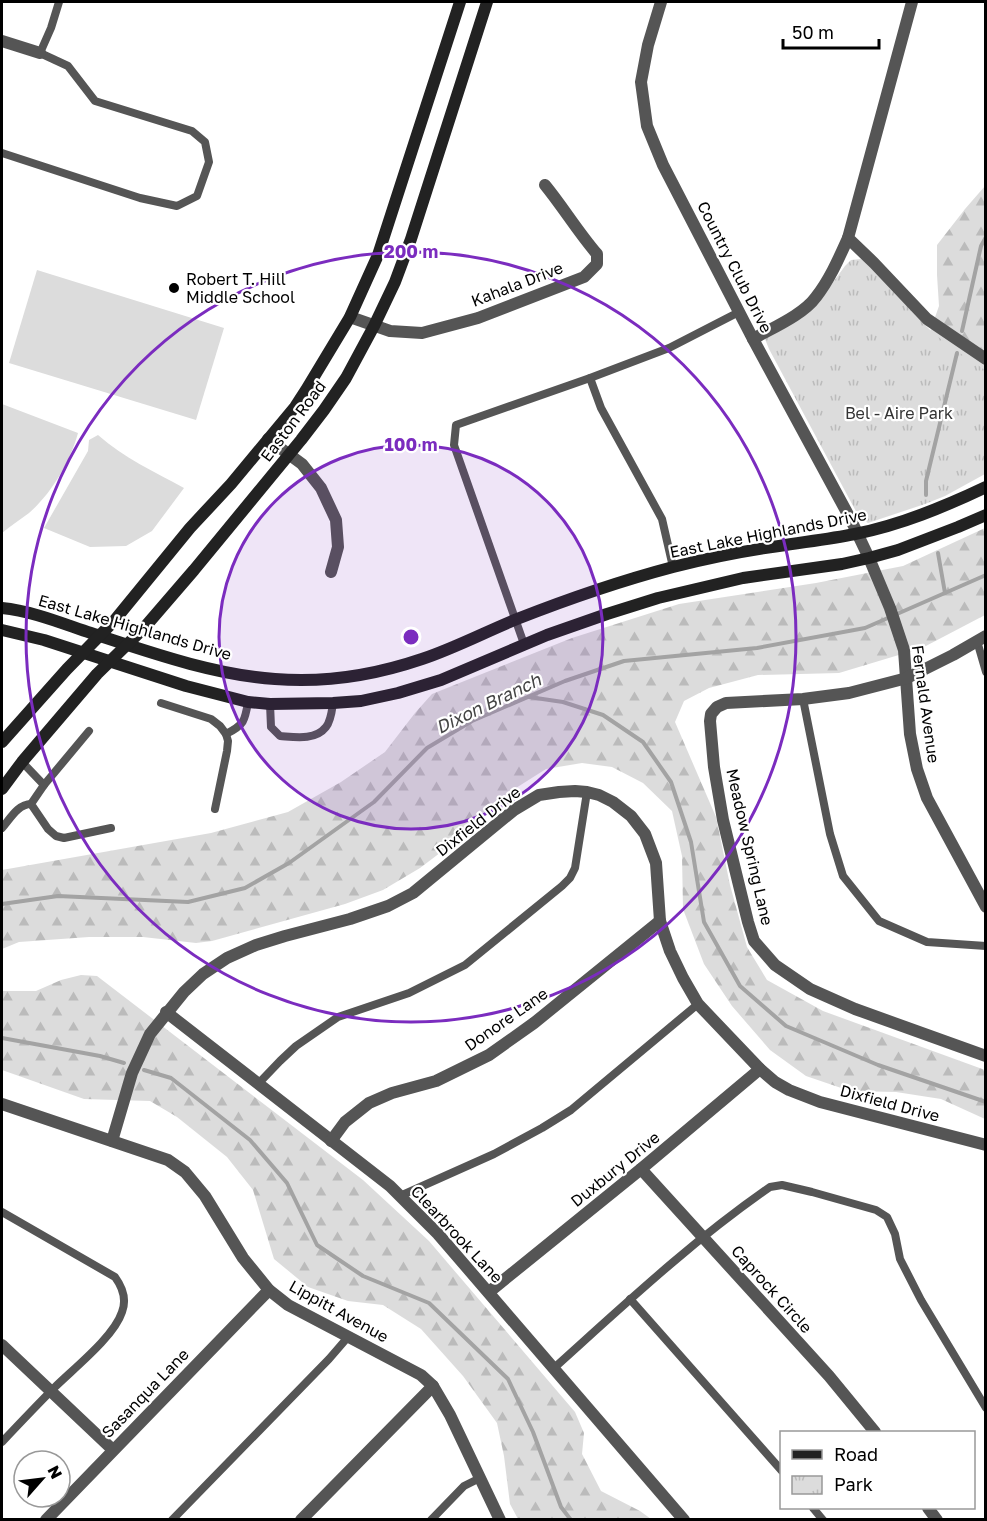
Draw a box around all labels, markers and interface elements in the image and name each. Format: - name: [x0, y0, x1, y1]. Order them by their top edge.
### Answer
- scale bar: [783, 12, 879, 50]
- text: 50 m: [792, 21, 834, 43]
- street label: Country Club Drive: [693, 198, 777, 336]
- text: 200 m: [384, 240, 438, 262]
- street label: Kahala Drive: [468, 257, 566, 311]
- place label: Robert T. Hill Middle School: [186, 269, 295, 307]
- marker: Robert T. Hill Middle School: [167, 281, 181, 295]
- street label: Easton Road: [256, 377, 330, 465]
- park label: Bel - Aire Park: [845, 403, 953, 423]
- text: 100 m: [385, 433, 437, 455]
- street label: East Lake Highlands Drive: [668, 504, 868, 562]
- street label: East Lake Highlands Drive: [36, 590, 234, 664]
- centre of rings: [401, 627, 421, 647]
- street label: Fernald Avenue: [908, 644, 944, 764]
- water label: Dixon Branch: [432, 668, 545, 738]
- street label: Meadow Spring Lane: [722, 767, 778, 927]
- street label: Dixfield Drive: [432, 782, 524, 860]
- street label: Donore Lane: [461, 983, 551, 1055]
- street label: Dixfield Drive: [838, 1080, 942, 1126]
- street label: Duxbury Drive: [567, 1127, 663, 1211]
- street label: Clearbrook Lane: [407, 1181, 507, 1287]
- street label: Caprock Circle: [727, 1241, 817, 1337]
- street label: Lippitt Avenue: [286, 1275, 392, 1347]
- street label: Sasanqua Lane: [97, 1344, 193, 1442]
- legend: [780, 1431, 975, 1509]
- text: Road: [834, 1443, 878, 1465]
- north arrow: [12, 1449, 72, 1509]
- text: N: [44, 1462, 67, 1482]
- text: Park: [834, 1473, 873, 1495]

